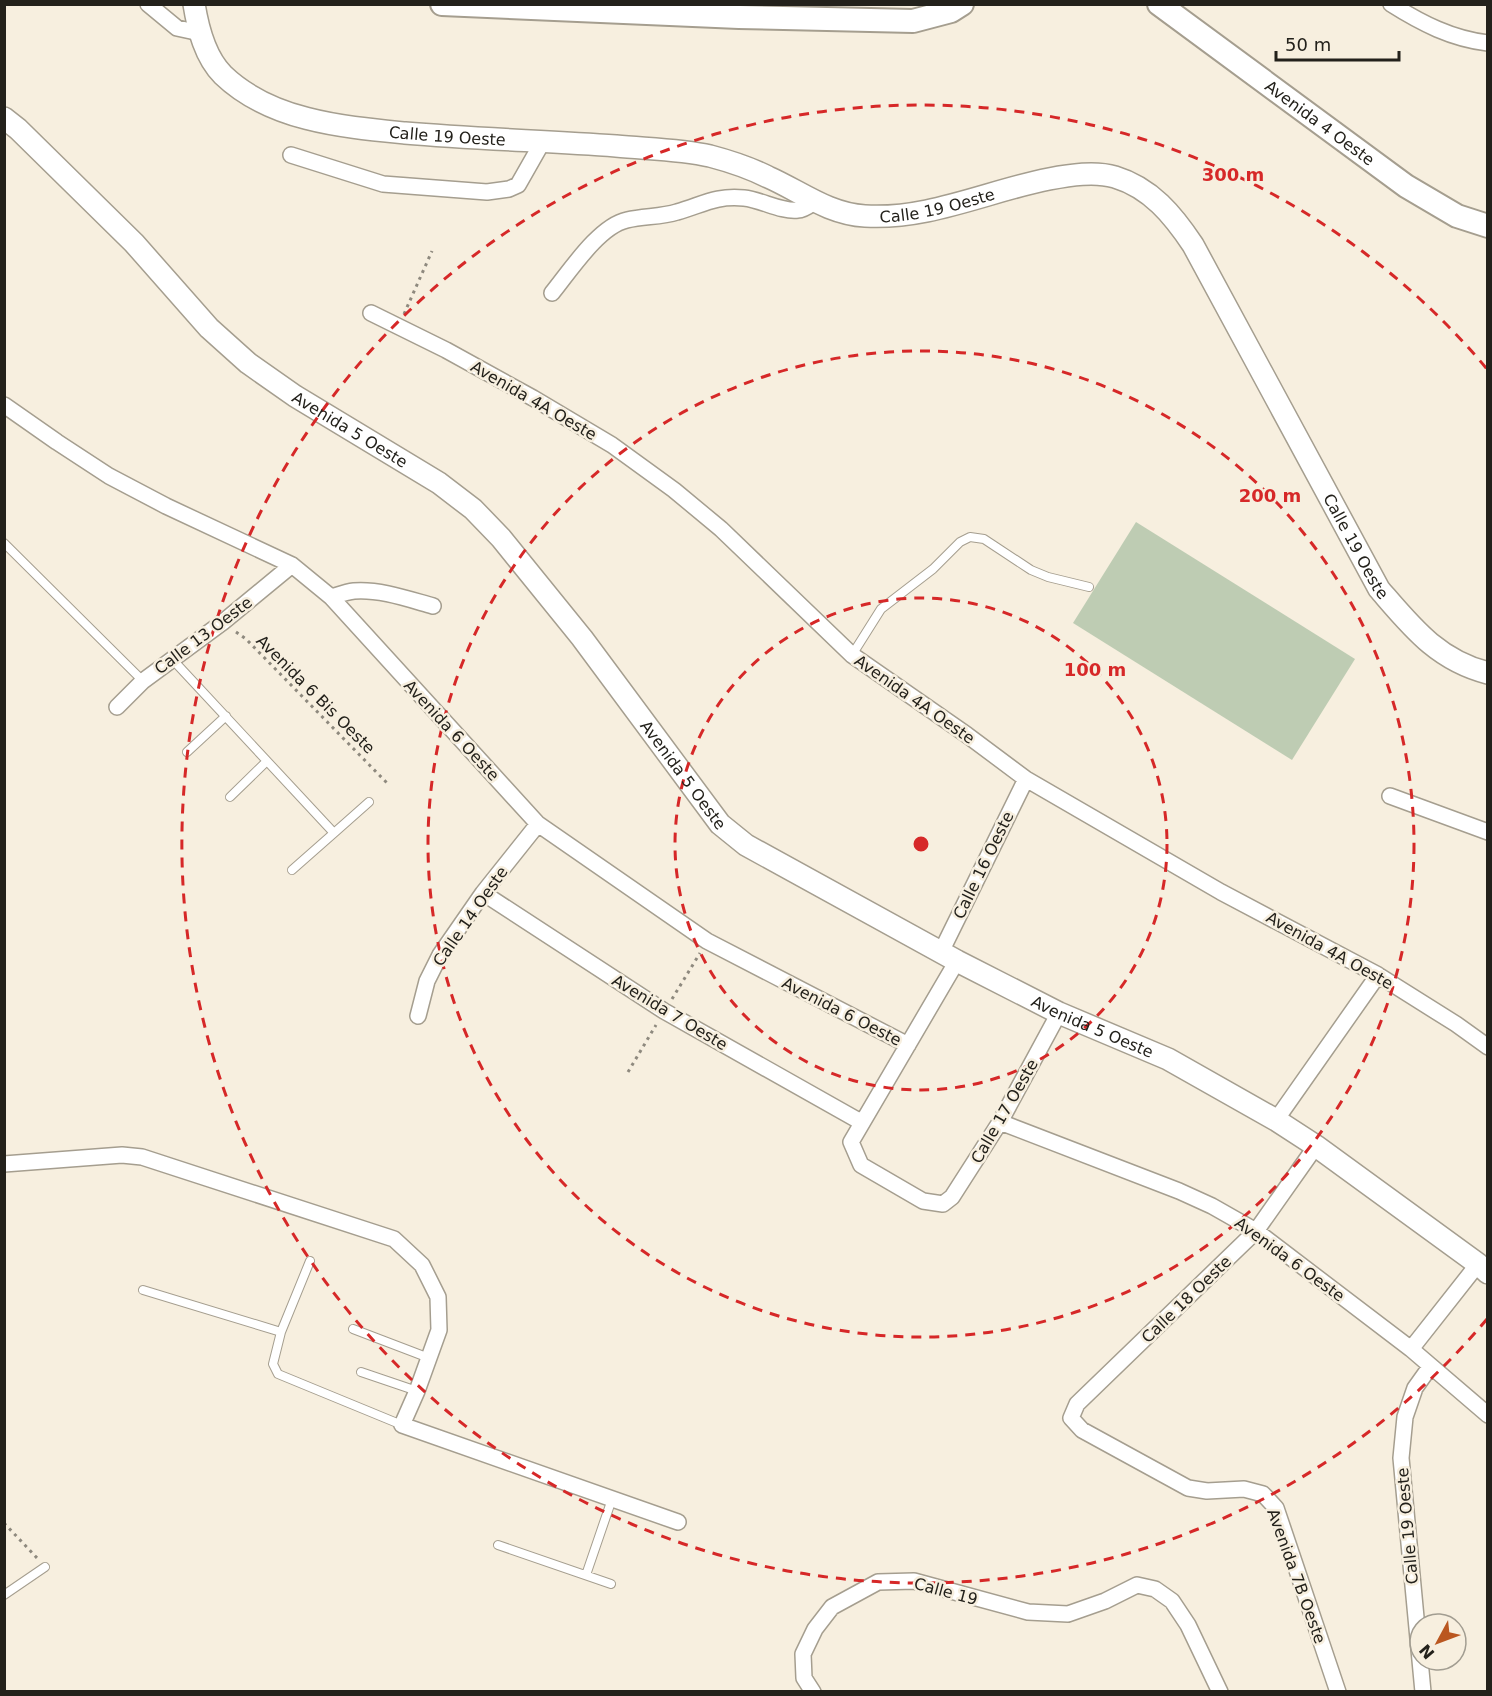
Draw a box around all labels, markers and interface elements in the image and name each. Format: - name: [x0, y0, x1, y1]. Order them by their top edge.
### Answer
- scale bar: [1276, 24, 1399, 62]
- text: 50 m: [1285, 34, 1331, 55]
- street label: Avenida 4 Oeste: [1261, 76, 1378, 170]
- street label: Calle 19 Oeste: [388, 122, 506, 150]
- text: 300 m: [1202, 164, 1264, 185]
- street label: Calle 19 Oeste: [879, 184, 997, 226]
- street label: Avenida 4A Oeste: [467, 357, 600, 444]
- street label: Avenida 5 Oeste: [289, 388, 411, 472]
- text: 200 m: [1239, 485, 1301, 506]
- street label: Calle 19 Oeste: [1319, 490, 1392, 603]
- street label: Calle 13 Oeste: [151, 593, 256, 678]
- street label: Avenida 6 Bis Oeste: [252, 631, 379, 758]
- street label: Avenida 4A Oeste: [851, 651, 978, 748]
- text: 100 m: [1064, 659, 1126, 680]
- street label: Avenida 6 Oeste: [400, 676, 503, 785]
- street label: Avenida 5 Oeste: [636, 717, 730, 833]
- street label: Calle 16 Oeste: [949, 808, 1018, 922]
- centre of rings: [911, 834, 931, 854]
- street label: Calle 14 Oeste: [429, 863, 512, 970]
- street label: Avenida 4A Oeste: [1263, 908, 1396, 993]
- street label: Avenida 7 Oeste: [609, 971, 731, 1054]
- street label: Avenida 6 Oeste: [779, 973, 904, 1050]
- street label: Avenida 5 Oeste: [1028, 992, 1156, 1062]
- street label: Calle 17 Oeste: [967, 1056, 1042, 1167]
- street label: Avenida 6 Oeste: [1231, 1213, 1348, 1306]
- street label: Calle 18 Oeste: [1138, 1252, 1235, 1347]
- street label: Calle 19 Oeste: [1393, 1467, 1422, 1585]
- street label: Avenida 7B Oeste: [1263, 1506, 1330, 1646]
- street label: Calle 19: [912, 1574, 980, 1609]
- north arrow: [1408, 1612, 1468, 1672]
- text: N: [1415, 1640, 1439, 1663]

